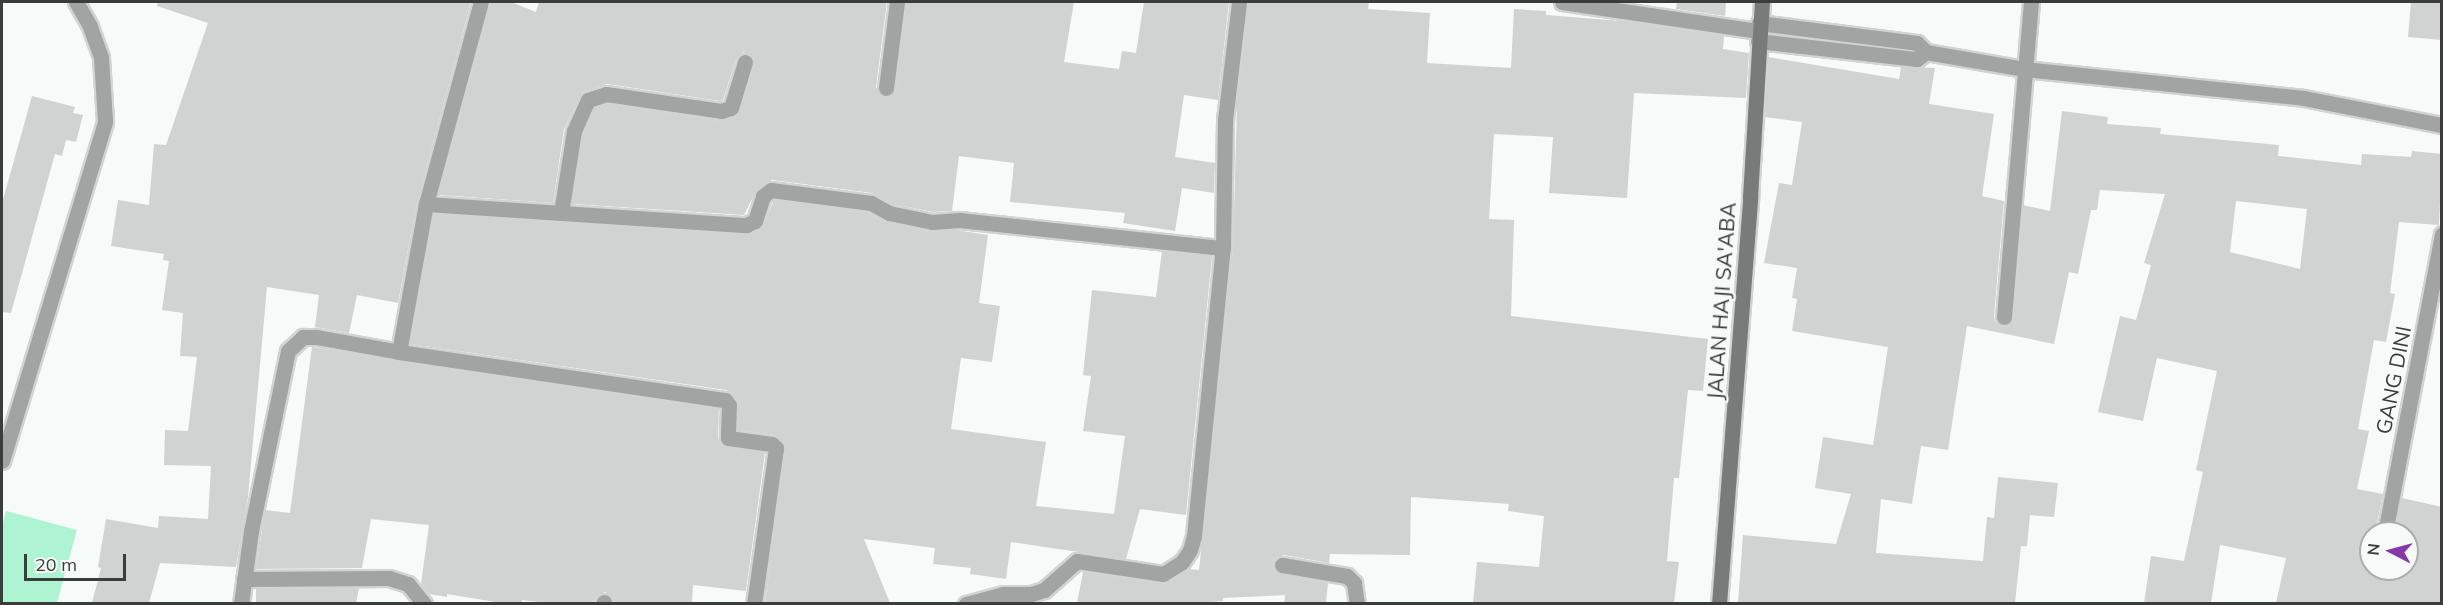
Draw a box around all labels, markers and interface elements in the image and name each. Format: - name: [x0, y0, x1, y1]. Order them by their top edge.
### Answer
- street label: JALAN HAJI SA'ABA: [1702, 201, 1740, 401]
- street label: GANG DINI: [2370, 324, 2416, 436]
- north arrow: [2359, 521, 2419, 581]
- scale bar: [27, 542, 129, 580]
- text: N: [2363, 542, 2384, 556]
- text: 20 m: [35, 553, 77, 576]

